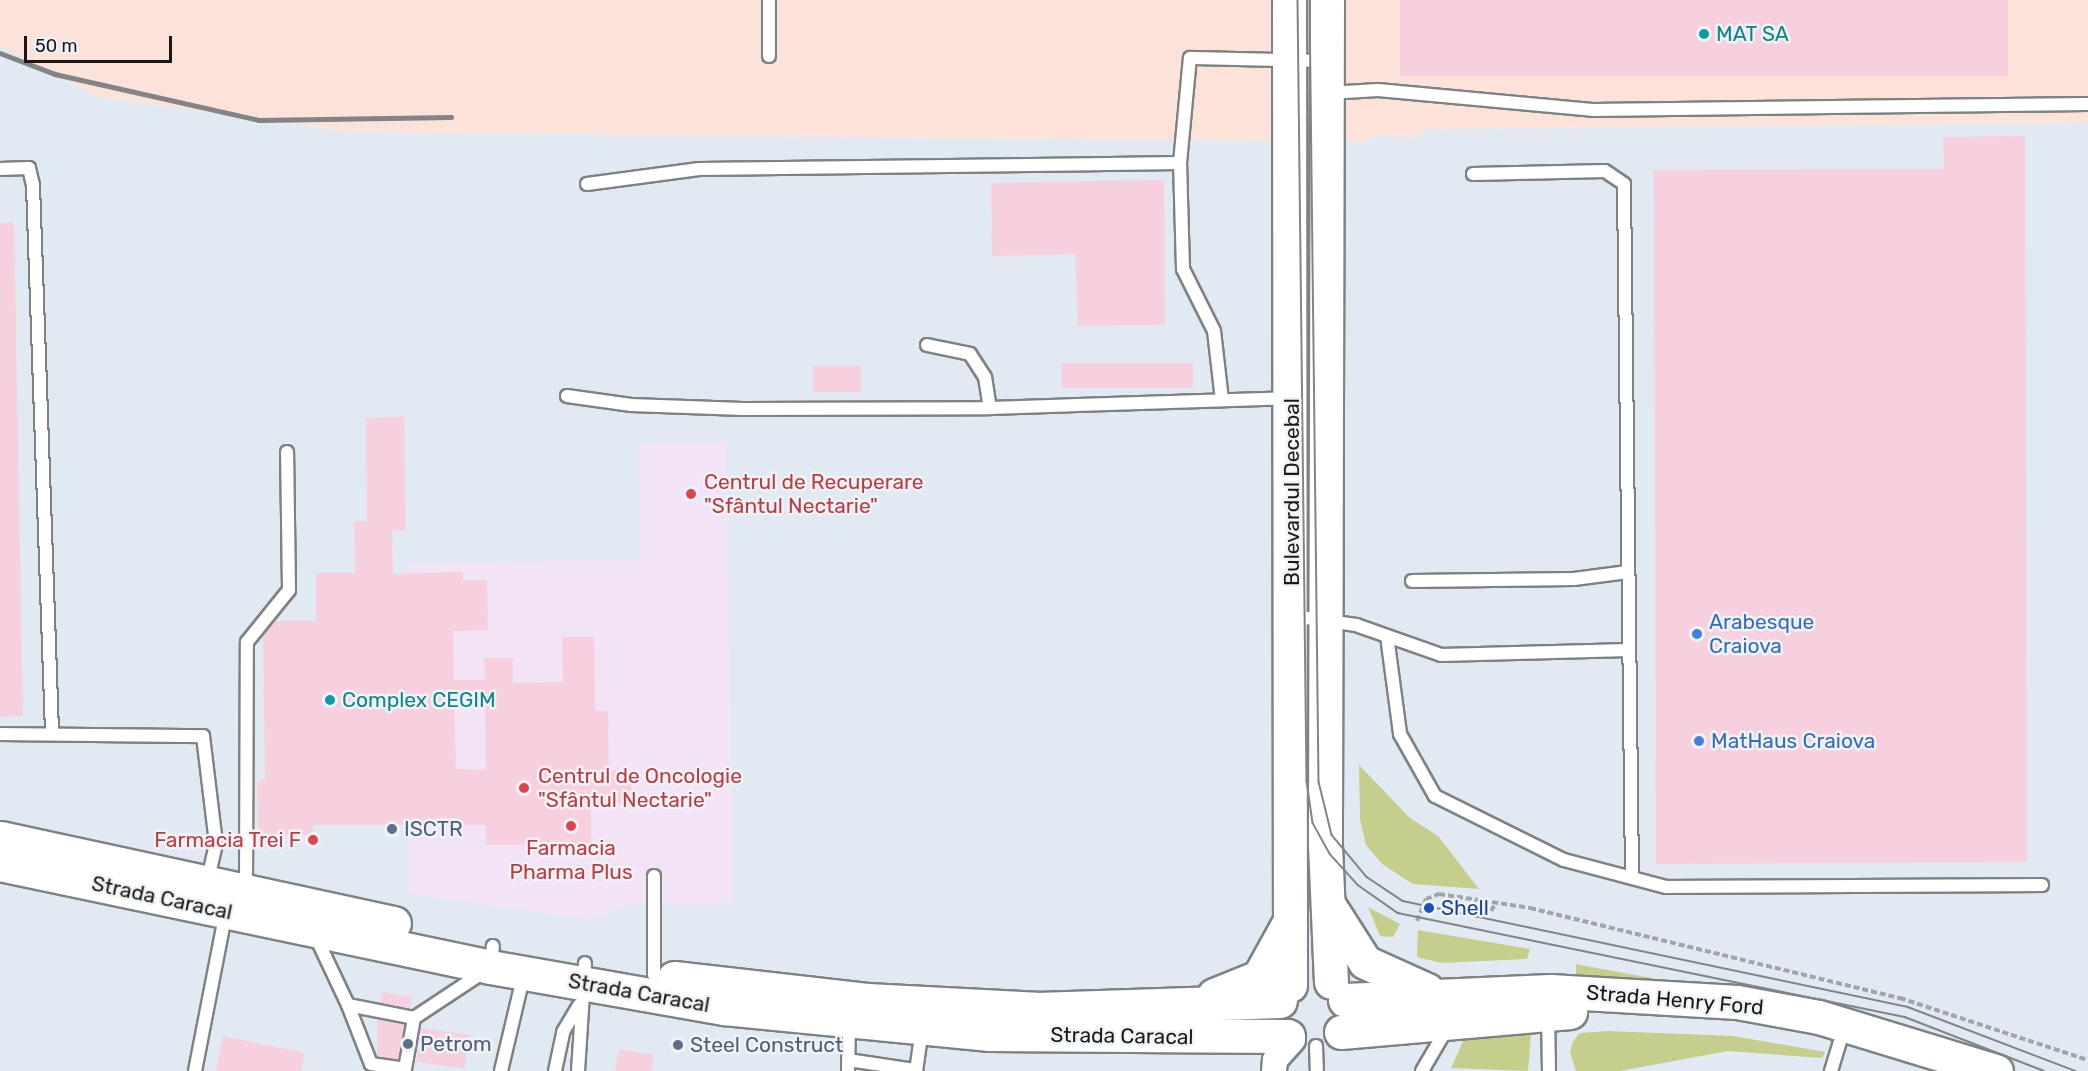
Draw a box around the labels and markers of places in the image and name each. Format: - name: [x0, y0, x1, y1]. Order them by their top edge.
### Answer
- place label: MAT SA: [1716, 21, 1789, 47]
- marker: MAT SA: [1697, 27, 1711, 41]
- place label: Centrul de Recuperare "Sfântul Nectarie": [704, 469, 924, 519]
- marker: Centrul de Recuperare "Sfântul Nectarie": [682, 485, 700, 503]
- place label: Arabesque Craiova: [1709, 609, 1814, 659]
- marker: Arabesque Craiova: [1690, 627, 1704, 641]
- place label: Complex CEGIM: [342, 687, 496, 713]
- marker: Complex CEGIM: [323, 693, 337, 707]
- place label: MatHaus Craiova: [1711, 728, 1875, 754]
- marker: MatHaus Craiova: [1692, 734, 1706, 748]
- place label: Centrul de Oncologie "Sfântul Nectarie": [538, 763, 742, 813]
- marker: Centrul de Oncologie "Sfântul Nectarie": [515, 779, 533, 797]
- place label: ISCTR: [404, 816, 463, 842]
- marker: Farmacia Pharma Plus: [564, 819, 578, 833]
- marker: ISCTR: [385, 822, 399, 836]
- place label: Farmacia Trei F: [154, 827, 301, 853]
- marker: Farmacia Trei F: [306, 833, 320, 847]
- place label: Farmacia Pharma Plus: [509, 835, 633, 885]
- place label: Shell: [1441, 895, 1489, 921]
- marker: Shell: [1422, 901, 1436, 915]
- place label: Petrom: [420, 1031, 492, 1057]
- place label: Steel Construct: [690, 1032, 843, 1058]
- marker: Petrom: [401, 1037, 415, 1051]
- marker: Steel Construct: [671, 1038, 685, 1052]

